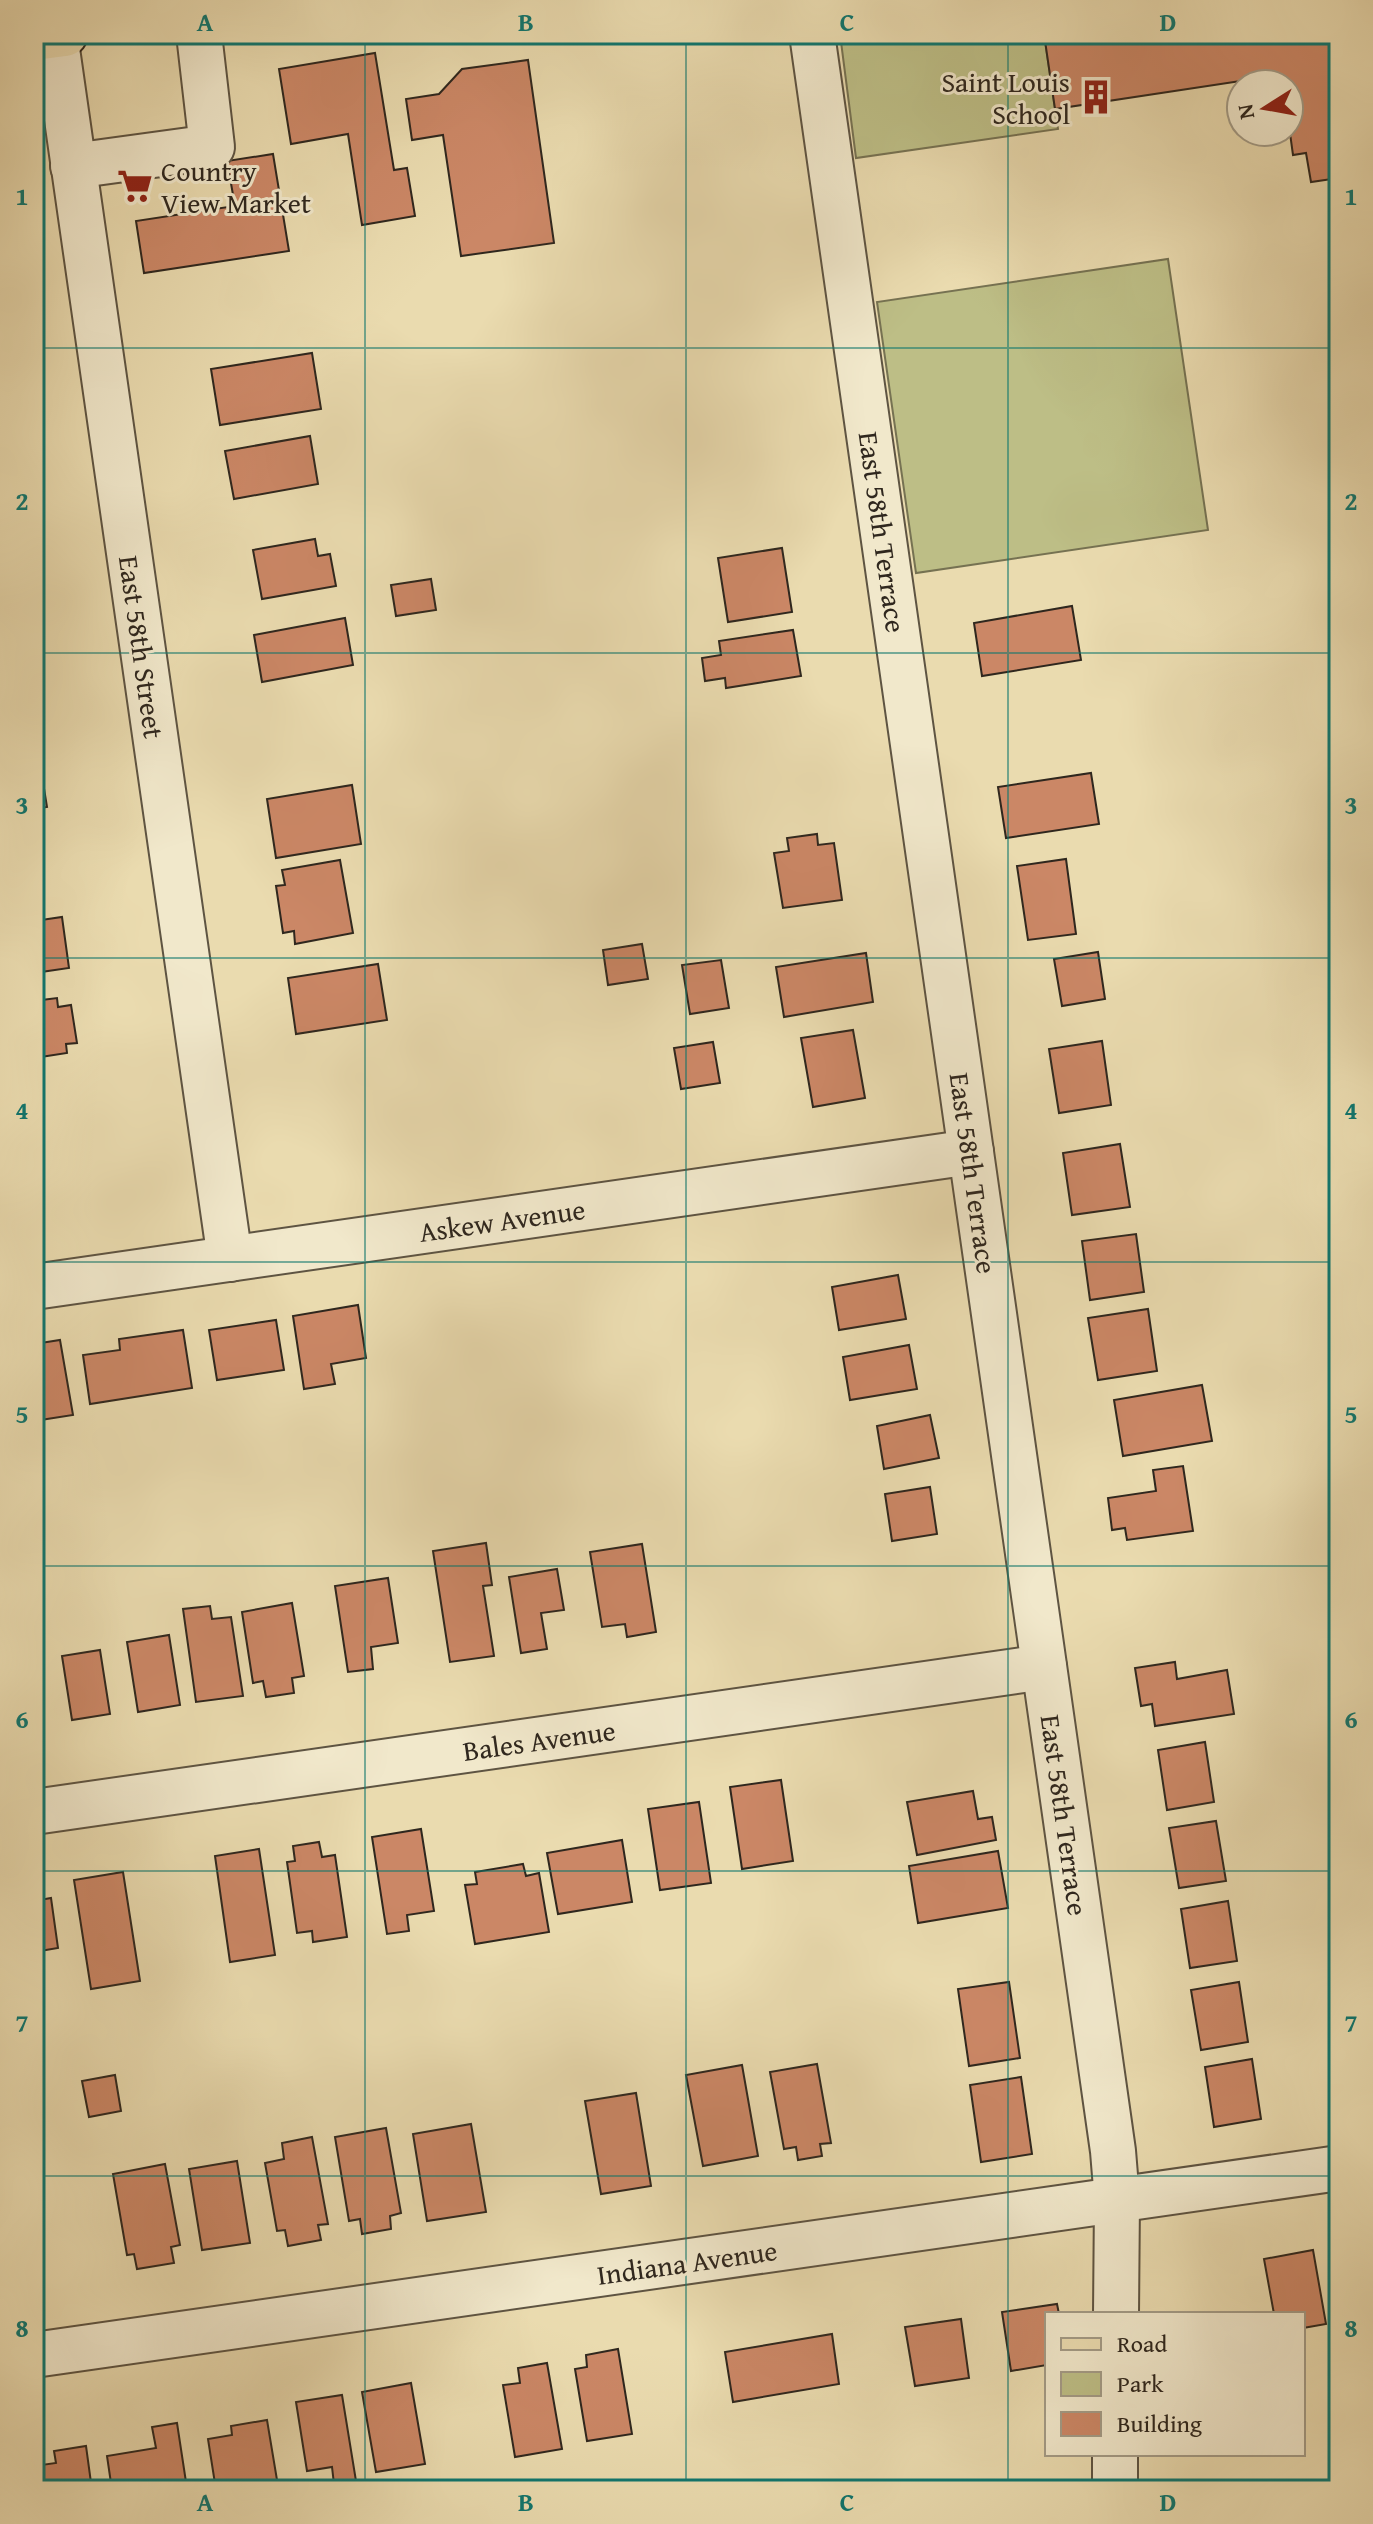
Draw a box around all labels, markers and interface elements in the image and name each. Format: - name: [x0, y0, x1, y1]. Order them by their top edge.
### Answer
- text: A: [197, 2, 214, 41]
- text: B: [518, 2, 534, 41]
- text: C: [840, 2, 854, 41]
- text: D: [1160, 2, 1176, 41]
- place label: Saint Louis School: [941, 61, 1070, 134]
- north arrow: [1225, 68, 1305, 148]
- building icon: Saint Louis School: [1077, 78, 1115, 116]
- text: N: [1228, 101, 1262, 122]
- place label: Country View Market: [161, 150, 311, 223]
- supermarket icon: Country View Market: [116, 167, 154, 205]
- text: 1: [15, 176, 29, 215]
- text: 1: [1344, 176, 1358, 215]
- street label: East 58th Terrace: [849, 429, 917, 635]
- text: 2: [15, 481, 29, 520]
- text: 2: [1344, 481, 1358, 520]
- street label: East 58th Street: [109, 553, 175, 741]
- text: 3: [15, 785, 29, 824]
- text: 3: [1344, 785, 1358, 824]
- street label: East 58th Terrace: [940, 1070, 1008, 1276]
- text: 4: [15, 1090, 29, 1129]
- text: 4: [1344, 1090, 1358, 1129]
- street label: Askew Avenue: [416, 1188, 588, 1252]
- text: 5: [15, 1394, 29, 1433]
- text: 5: [1344, 1394, 1358, 1433]
- text: 6: [15, 1699, 29, 1738]
- text: 6: [1344, 1699, 1358, 1738]
- street label: Bales Avenue: [460, 1709, 618, 1771]
- street label: East 58th Terrace: [1031, 1712, 1099, 1918]
- text: 7: [15, 2003, 29, 2042]
- text: 7: [1344, 2003, 1358, 2042]
- street label: Indiana Avenue: [594, 2229, 780, 2295]
- text: 8: [15, 2308, 29, 2347]
- text: 8: [1344, 2308, 1358, 2347]
- legend: [1045, 2312, 1305, 2456]
- text: Road: [1117, 2326, 1167, 2361]
- text: Park: [1117, 2366, 1164, 2401]
- text: Building: [1117, 2406, 1202, 2441]
- text: A: [197, 2482, 214, 2521]
- text: B: [518, 2482, 534, 2521]
- text: C: [840, 2482, 854, 2521]
- text: D: [1160, 2482, 1176, 2521]

